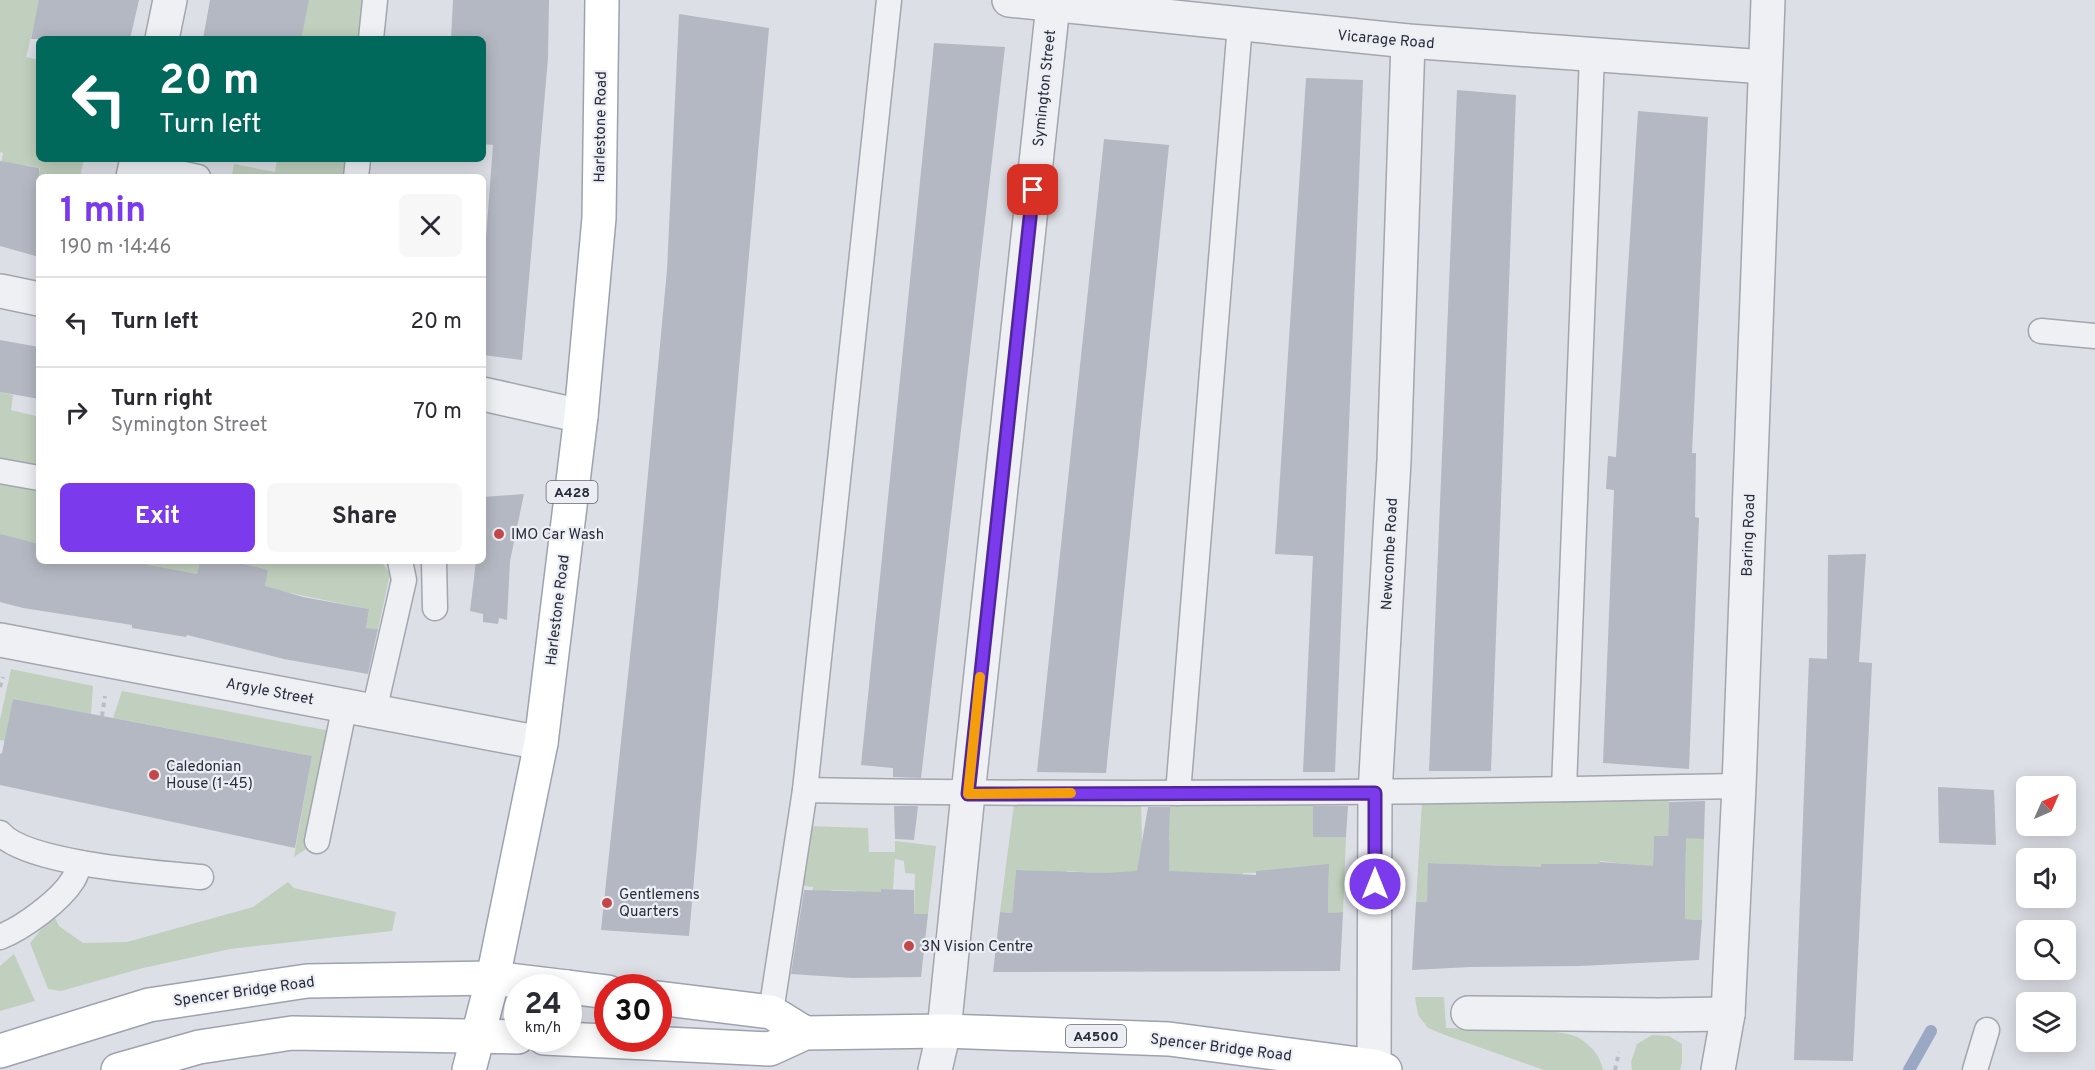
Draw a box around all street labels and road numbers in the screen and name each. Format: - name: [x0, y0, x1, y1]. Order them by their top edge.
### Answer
- street label: Vicarage Road: [1337, 27, 1435, 54]
- street label: Symington Street: [1030, 29, 1061, 148]
- street label: Harlestone Road: [591, 71, 612, 183]
- road number: A428: [546, 481, 598, 503]
- street label: Baring Road: [1739, 493, 1760, 577]
- street label: Newcombe Road: [1378, 497, 1403, 611]
- street label: Harlestone Road: [542, 554, 575, 667]
- street label: Argyle Street: [224, 675, 315, 710]
- street label: Spencer Bridge Road: [172, 973, 316, 1012]
- road number: A4500: [1066, 1025, 1126, 1047]
- street label: Spencer Bridge Road: [1149, 1030, 1293, 1067]

